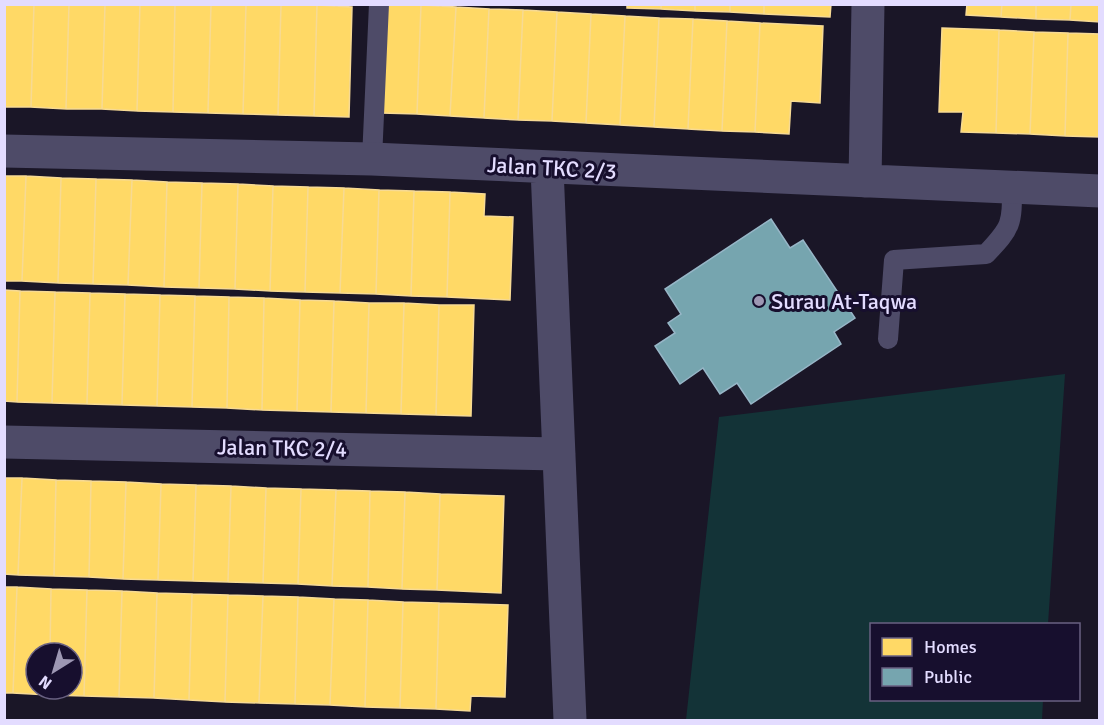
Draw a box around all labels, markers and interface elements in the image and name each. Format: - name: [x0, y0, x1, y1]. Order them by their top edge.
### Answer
- street label: Jalan TKC 2/3: [486, 151, 618, 185]
- place label: Surau At-Taqwa: [771, 288, 917, 315]
- marker: Surau At-Taqwa: [752, 294, 766, 308]
- street label: Jalan TKC 2/4: [217, 433, 347, 463]
- legend: [870, 623, 1080, 701]
- text: Homes: [924, 636, 977, 658]
- north arrow: [24, 641, 84, 701]
- text: Public: [924, 666, 972, 688]
- text: N: [35, 671, 56, 694]

